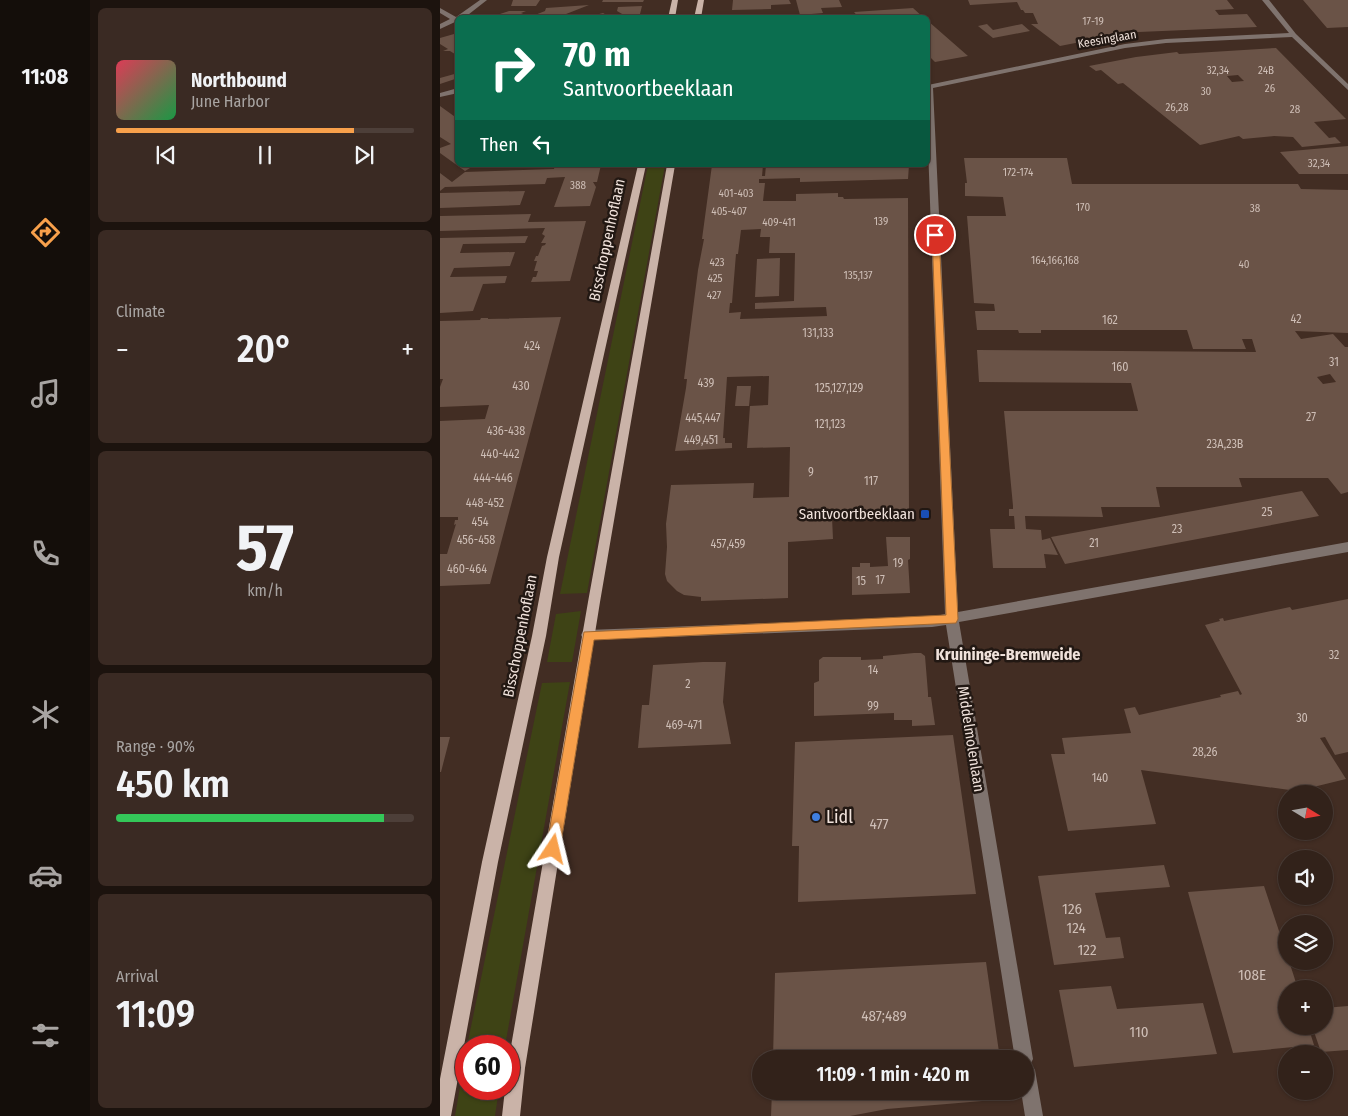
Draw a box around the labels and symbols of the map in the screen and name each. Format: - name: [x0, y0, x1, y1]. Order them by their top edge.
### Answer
- house number: 17-19: [1082, 15, 1104, 28]
- street label: Keesinglaan: [1077, 27, 1137, 51]
- house number: 32,34: [1207, 64, 1230, 77]
- house number: 24B: [1258, 64, 1274, 77]
- house number: 26: [1265, 82, 1276, 95]
- house number: 30: [1201, 85, 1212, 98]
- house number: 26,28: [1166, 101, 1189, 114]
- house number: 28: [1290, 103, 1301, 116]
- house number: 32,34: [1308, 157, 1331, 170]
- house number: 172-174: [1003, 166, 1034, 179]
- street label: Bisschoppenhoflaan: [585, 177, 629, 303]
- house number: 388: [570, 179, 586, 192]
- house number: 401-403: [719, 187, 753, 200]
- house number: 170: [1076, 201, 1090, 214]
- house number: 38: [1250, 202, 1261, 215]
- house number: 405-407: [711, 205, 747, 218]
- pin: [914, 214, 956, 256]
- house number: 139: [874, 215, 888, 228]
- house number: 409-411: [762, 216, 796, 229]
- house number: 164,166,168: [1031, 254, 1079, 267]
- house number: 423: [710, 256, 725, 269]
- house number: 40: [1238, 258, 1250, 271]
- house number: 135,137: [843, 269, 873, 282]
- house number: 425: [707, 272, 723, 285]
- house number: 427: [707, 289, 722, 302]
- house number: 42: [1291, 312, 1301, 326]
- house number: 162: [1102, 313, 1118, 327]
- house number: 131,133: [802, 326, 834, 340]
- house number: 424: [524, 339, 540, 353]
- house number: 31: [1329, 355, 1339, 369]
- house number: 160: [1112, 360, 1128, 374]
- house number: 439: [698, 376, 715, 390]
- house number: 430: [512, 379, 530, 393]
- house number: 125,127,129: [815, 381, 863, 395]
- house number: 27: [1306, 410, 1316, 424]
- house number: 445,447: [685, 411, 721, 425]
- house number: 121,123: [814, 417, 846, 431]
- house number: 436-438: [487, 424, 525, 438]
- house number: 449,451: [684, 433, 718, 447]
- house number: 23A,23B: [1207, 437, 1244, 451]
- house number: 440-442: [481, 447, 519, 461]
- house number: 9: [808, 465, 814, 479]
- house number: 444-446: [473, 471, 513, 485]
- house number: 117: [864, 474, 878, 488]
- house number: 448-452: [466, 496, 504, 510]
- place label: Santvoortbeeklaan: [799, 505, 915, 523]
- house number: 25: [1262, 505, 1273, 519]
- marker: Santvoortbeeklaan: [919, 508, 931, 520]
- house number: 454: [471, 515, 489, 529]
- house number: 23: [1172, 522, 1182, 536]
- house number: 456-458: [457, 533, 495, 547]
- house number: 21: [1089, 536, 1099, 550]
- house number: 457,459: [711, 537, 746, 551]
- house number: 19: [893, 556, 903, 570]
- house number: 460-464: [447, 562, 487, 576]
- street label: Bisschoppenhoflaan: [499, 573, 541, 699]
- house number: 17: [875, 573, 885, 587]
- house number: 15: [856, 574, 867, 588]
- district label: Kruininge-Bremweide: [936, 645, 1080, 664]
- house number: 32: [1329, 648, 1339, 662]
- house number: 14: [868, 663, 878, 677]
- house number: 2: [685, 677, 691, 691]
- street label: Middelmolenlaan: [954, 685, 988, 793]
- house number: 99: [867, 699, 879, 713]
- house number: 30: [1296, 711, 1308, 725]
- house number: 469-471: [666, 718, 702, 732]
- house number: 28,26: [1192, 745, 1218, 759]
- house number: 140: [1092, 771, 1108, 785]
- north arrow: [1278, 785, 1332, 840]
- place label: Lidl: [826, 806, 853, 828]
- marker: Lidl: [810, 811, 822, 823]
- house number: 477: [869, 815, 889, 833]
- position arrow: [526, 822, 578, 874]
- house number: 126: [1062, 900, 1082, 918]
- house number: 124: [1066, 919, 1086, 937]
- house number: 122: [1077, 941, 1097, 959]
- house number: 108E: [1238, 966, 1266, 984]
- house number: 487;489: [861, 1007, 907, 1025]
- house number: 110: [1129, 1023, 1149, 1041]
- speed limit sign: 60: [455, 1035, 520, 1100]

